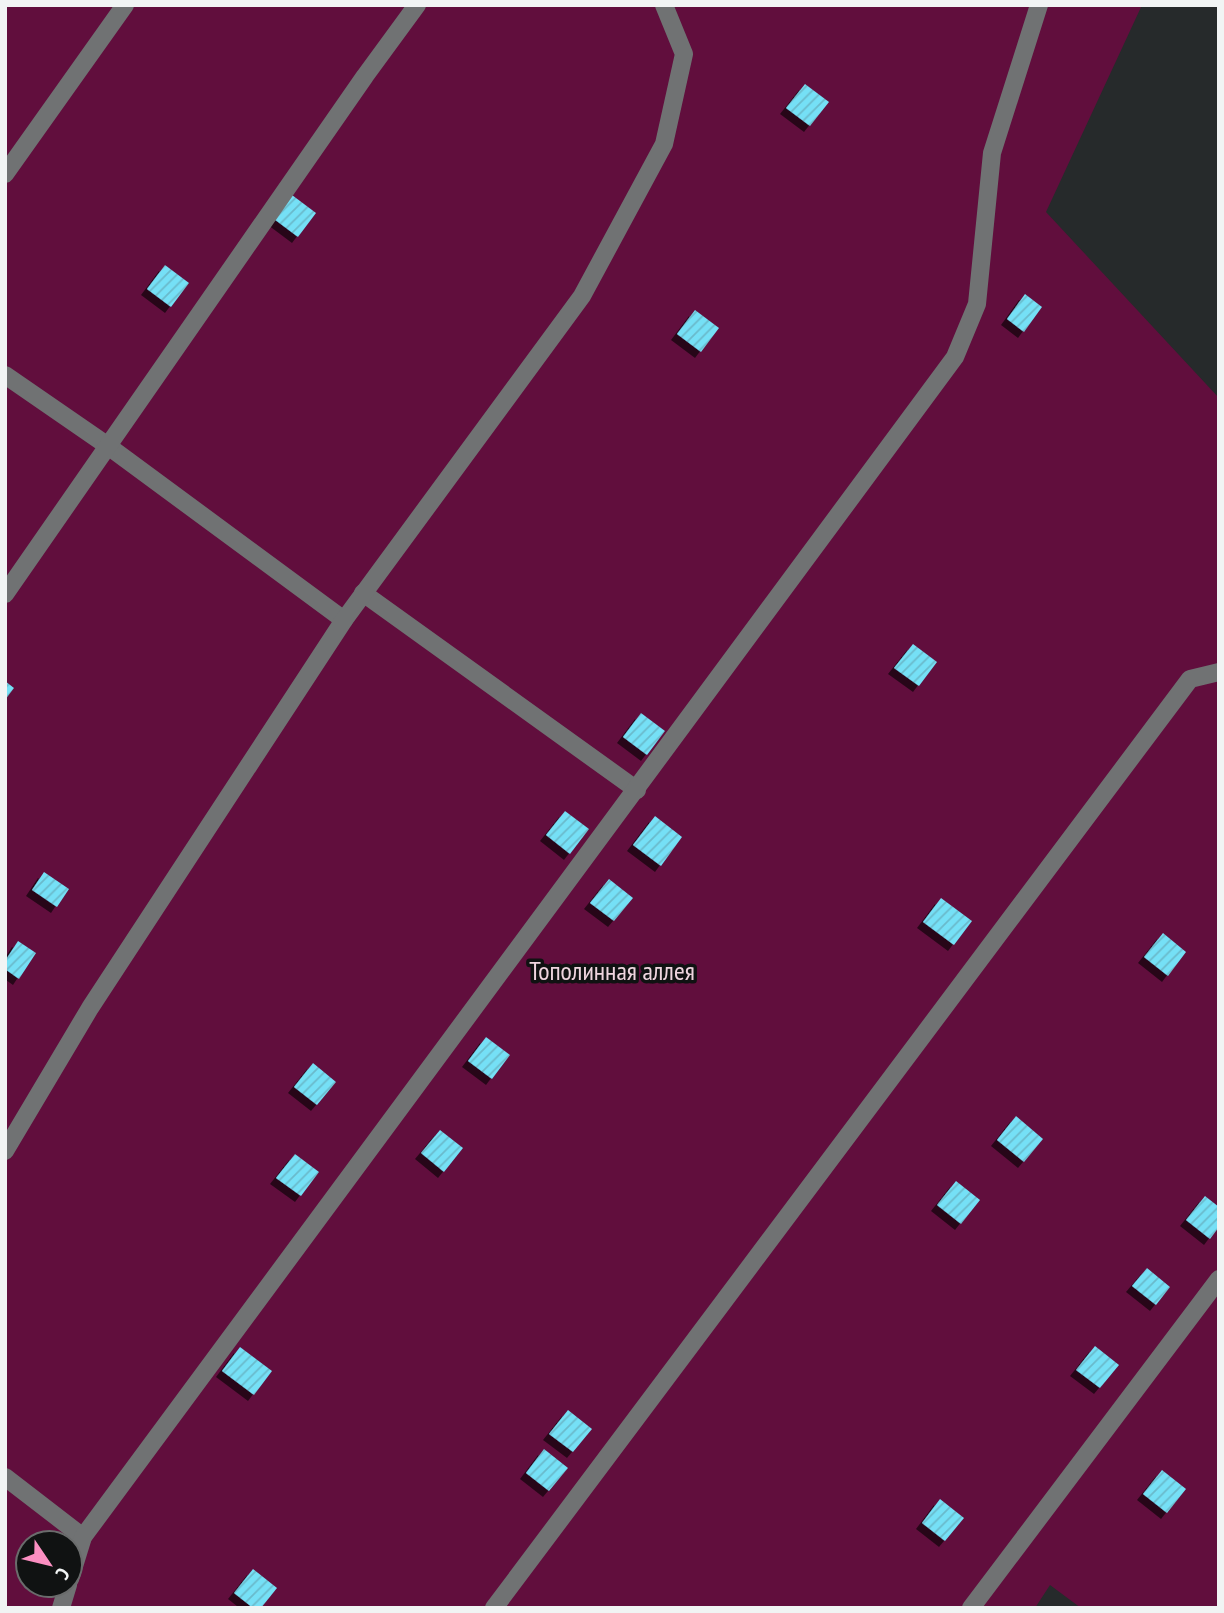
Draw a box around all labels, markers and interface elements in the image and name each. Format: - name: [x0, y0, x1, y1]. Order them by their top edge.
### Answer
- park label: Тополинная аллея: [529, 954, 695, 987]
- north arrow: [14, 1529, 84, 1599]
- text: С: [50, 1563, 75, 1584]

